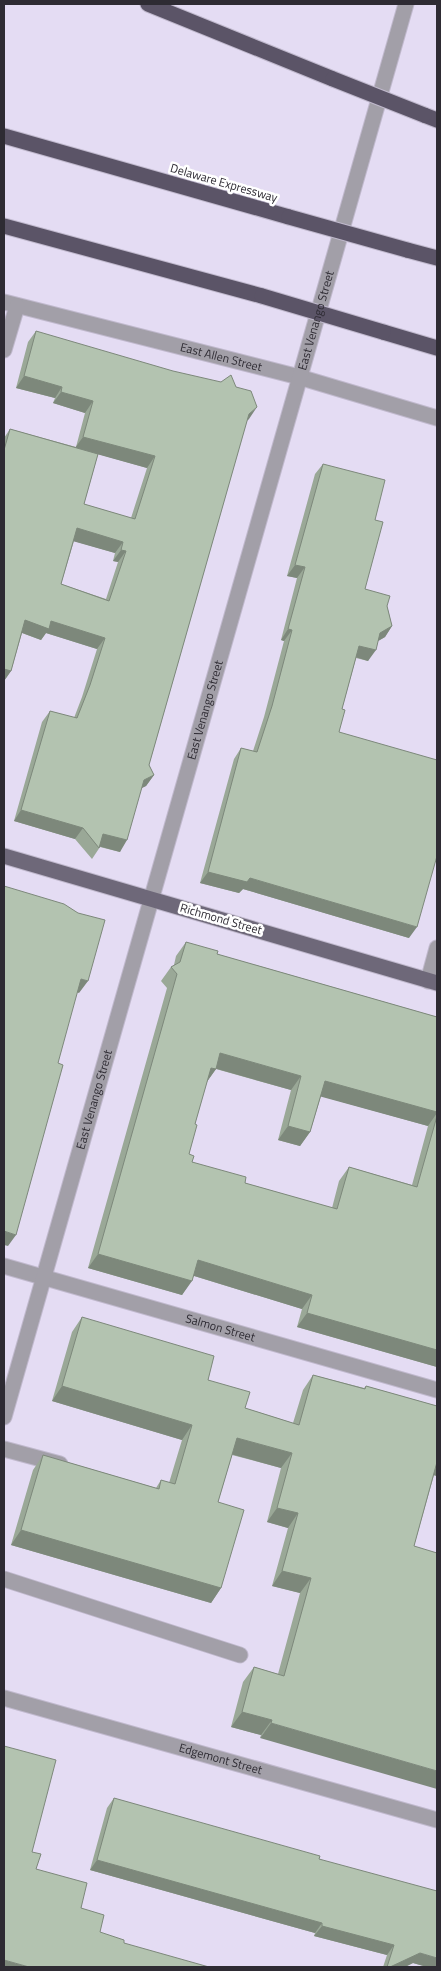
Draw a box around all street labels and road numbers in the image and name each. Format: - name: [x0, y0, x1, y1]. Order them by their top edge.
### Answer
- street label: Delaware Expressway: [168, 158, 280, 207]
- street label: East Venango Street: [292, 268, 339, 372]
- street label: East Allen Street: [178, 337, 265, 376]
- street label: East Venango Street: [181, 657, 228, 762]
- street label: Richmond Street: [178, 898, 265, 940]
- street label: East Venango Street: [71, 1047, 117, 1152]
- street label: Salmon Street: [183, 1308, 258, 1347]
- street label: Edgemont Street: [177, 1738, 265, 1780]

